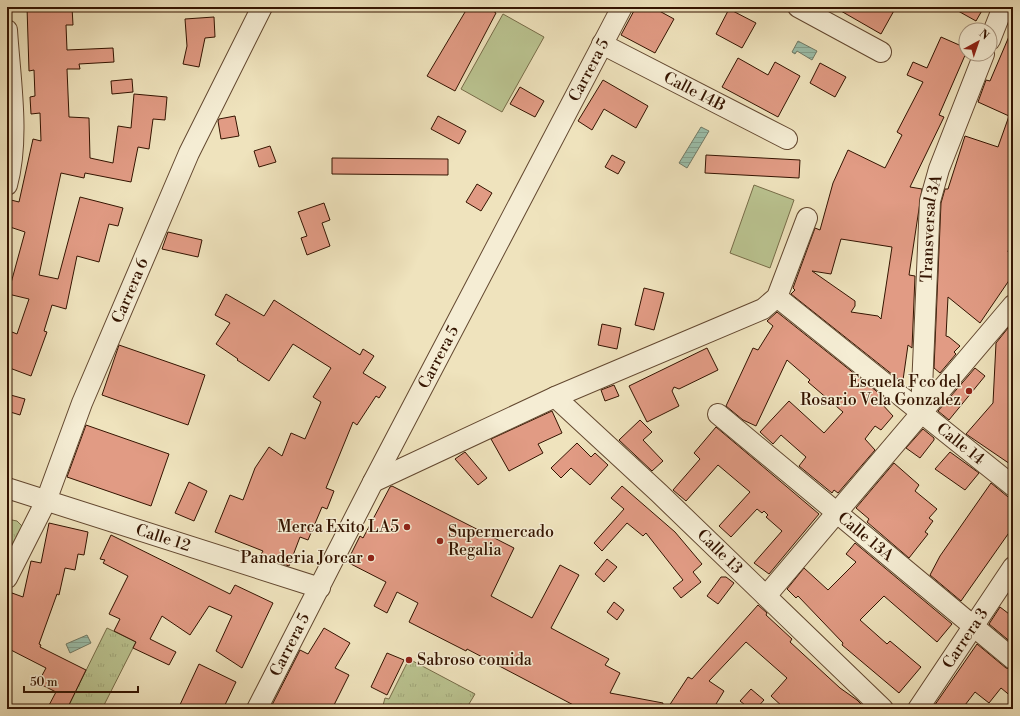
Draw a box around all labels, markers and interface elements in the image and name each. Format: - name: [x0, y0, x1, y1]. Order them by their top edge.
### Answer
- north arrow: [958, 22, 998, 62]
- text: N: [976, 27, 992, 43]
- street label: Carrera 5: [564, 35, 614, 105]
- street label: Calle 14B: [660, 67, 729, 116]
- street label: Transversal 3A: [917, 171, 947, 283]
- street label: Carrera 6: [107, 255, 153, 326]
- street label: Carrera 5: [414, 322, 463, 392]
- place label: Escuela Fco del Rosario Vela Gonzalez: [800, 372, 961, 410]
- marker: Escuela Fco del Rosario Vela Gonzalez: [964, 386, 974, 396]
- street label: Calle 14: [932, 419, 989, 469]
- street label: Calle 13A: [834, 508, 899, 566]
- place label: Merca Exito LA5: [278, 517, 399, 537]
- street label: Calle 12: [133, 520, 193, 556]
- marker: Merca Exito LA5: [402, 522, 412, 532]
- place label: Supermercado Regalia: [448, 522, 554, 560]
- street label: Calle 13: [693, 525, 747, 578]
- marker: Supermercado Regalia: [435, 536, 445, 546]
- place label: Panaderia Jorcar: [240, 548, 363, 568]
- marker: Panaderia Jorcar: [366, 553, 376, 563]
- street label: Carrera 3: [938, 604, 993, 672]
- street label: Carrera 5: [265, 610, 314, 680]
- place label: Sabroso comida: [417, 650, 533, 670]
- marker: Sabroso comida: [404, 655, 414, 665]
- scale bar: [24, 668, 138, 694]
- text: 50 m: [30, 675, 58, 690]

